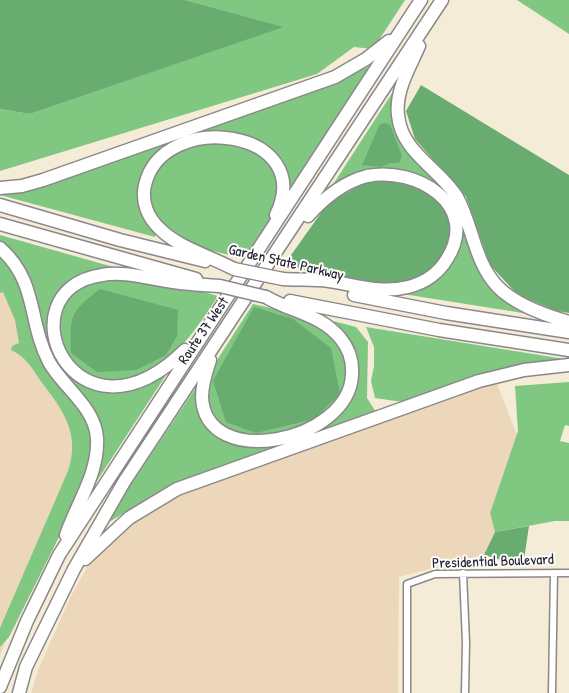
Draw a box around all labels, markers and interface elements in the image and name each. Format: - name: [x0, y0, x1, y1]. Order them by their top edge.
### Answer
- street label: Garden State Parkway: [227, 241, 345, 285]
- street label: Route 37 West: [175, 294, 233, 368]
- street label: Presidential Boulevard: [432, 551, 554, 573]

